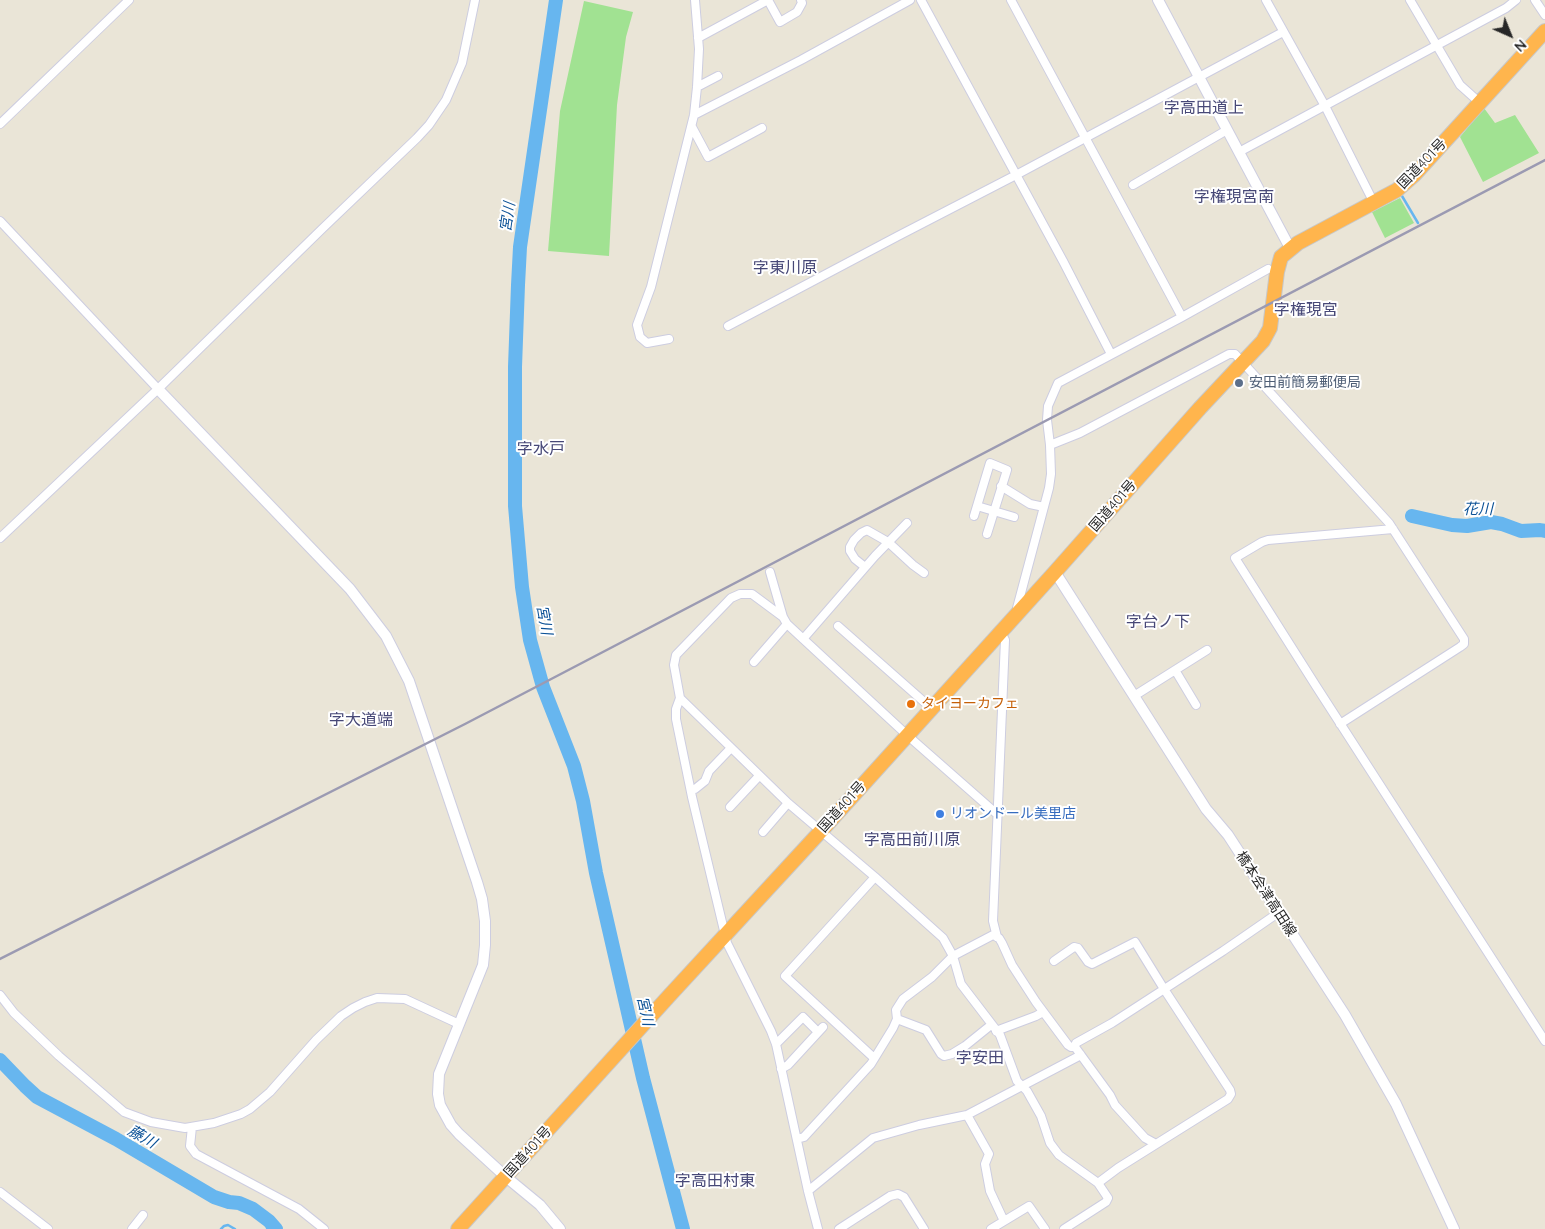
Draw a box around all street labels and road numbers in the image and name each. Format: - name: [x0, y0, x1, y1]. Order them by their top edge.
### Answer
- street label: 国道401号: [1394, 136, 1450, 192]
- street label: 国道401号: [1086, 477, 1140, 535]
- street label: 国道401号: [815, 778, 869, 836]
- street label: 橋本会津高田線: [1232, 848, 1300, 940]
- street label: 国道401号: [501, 1123, 555, 1181]

